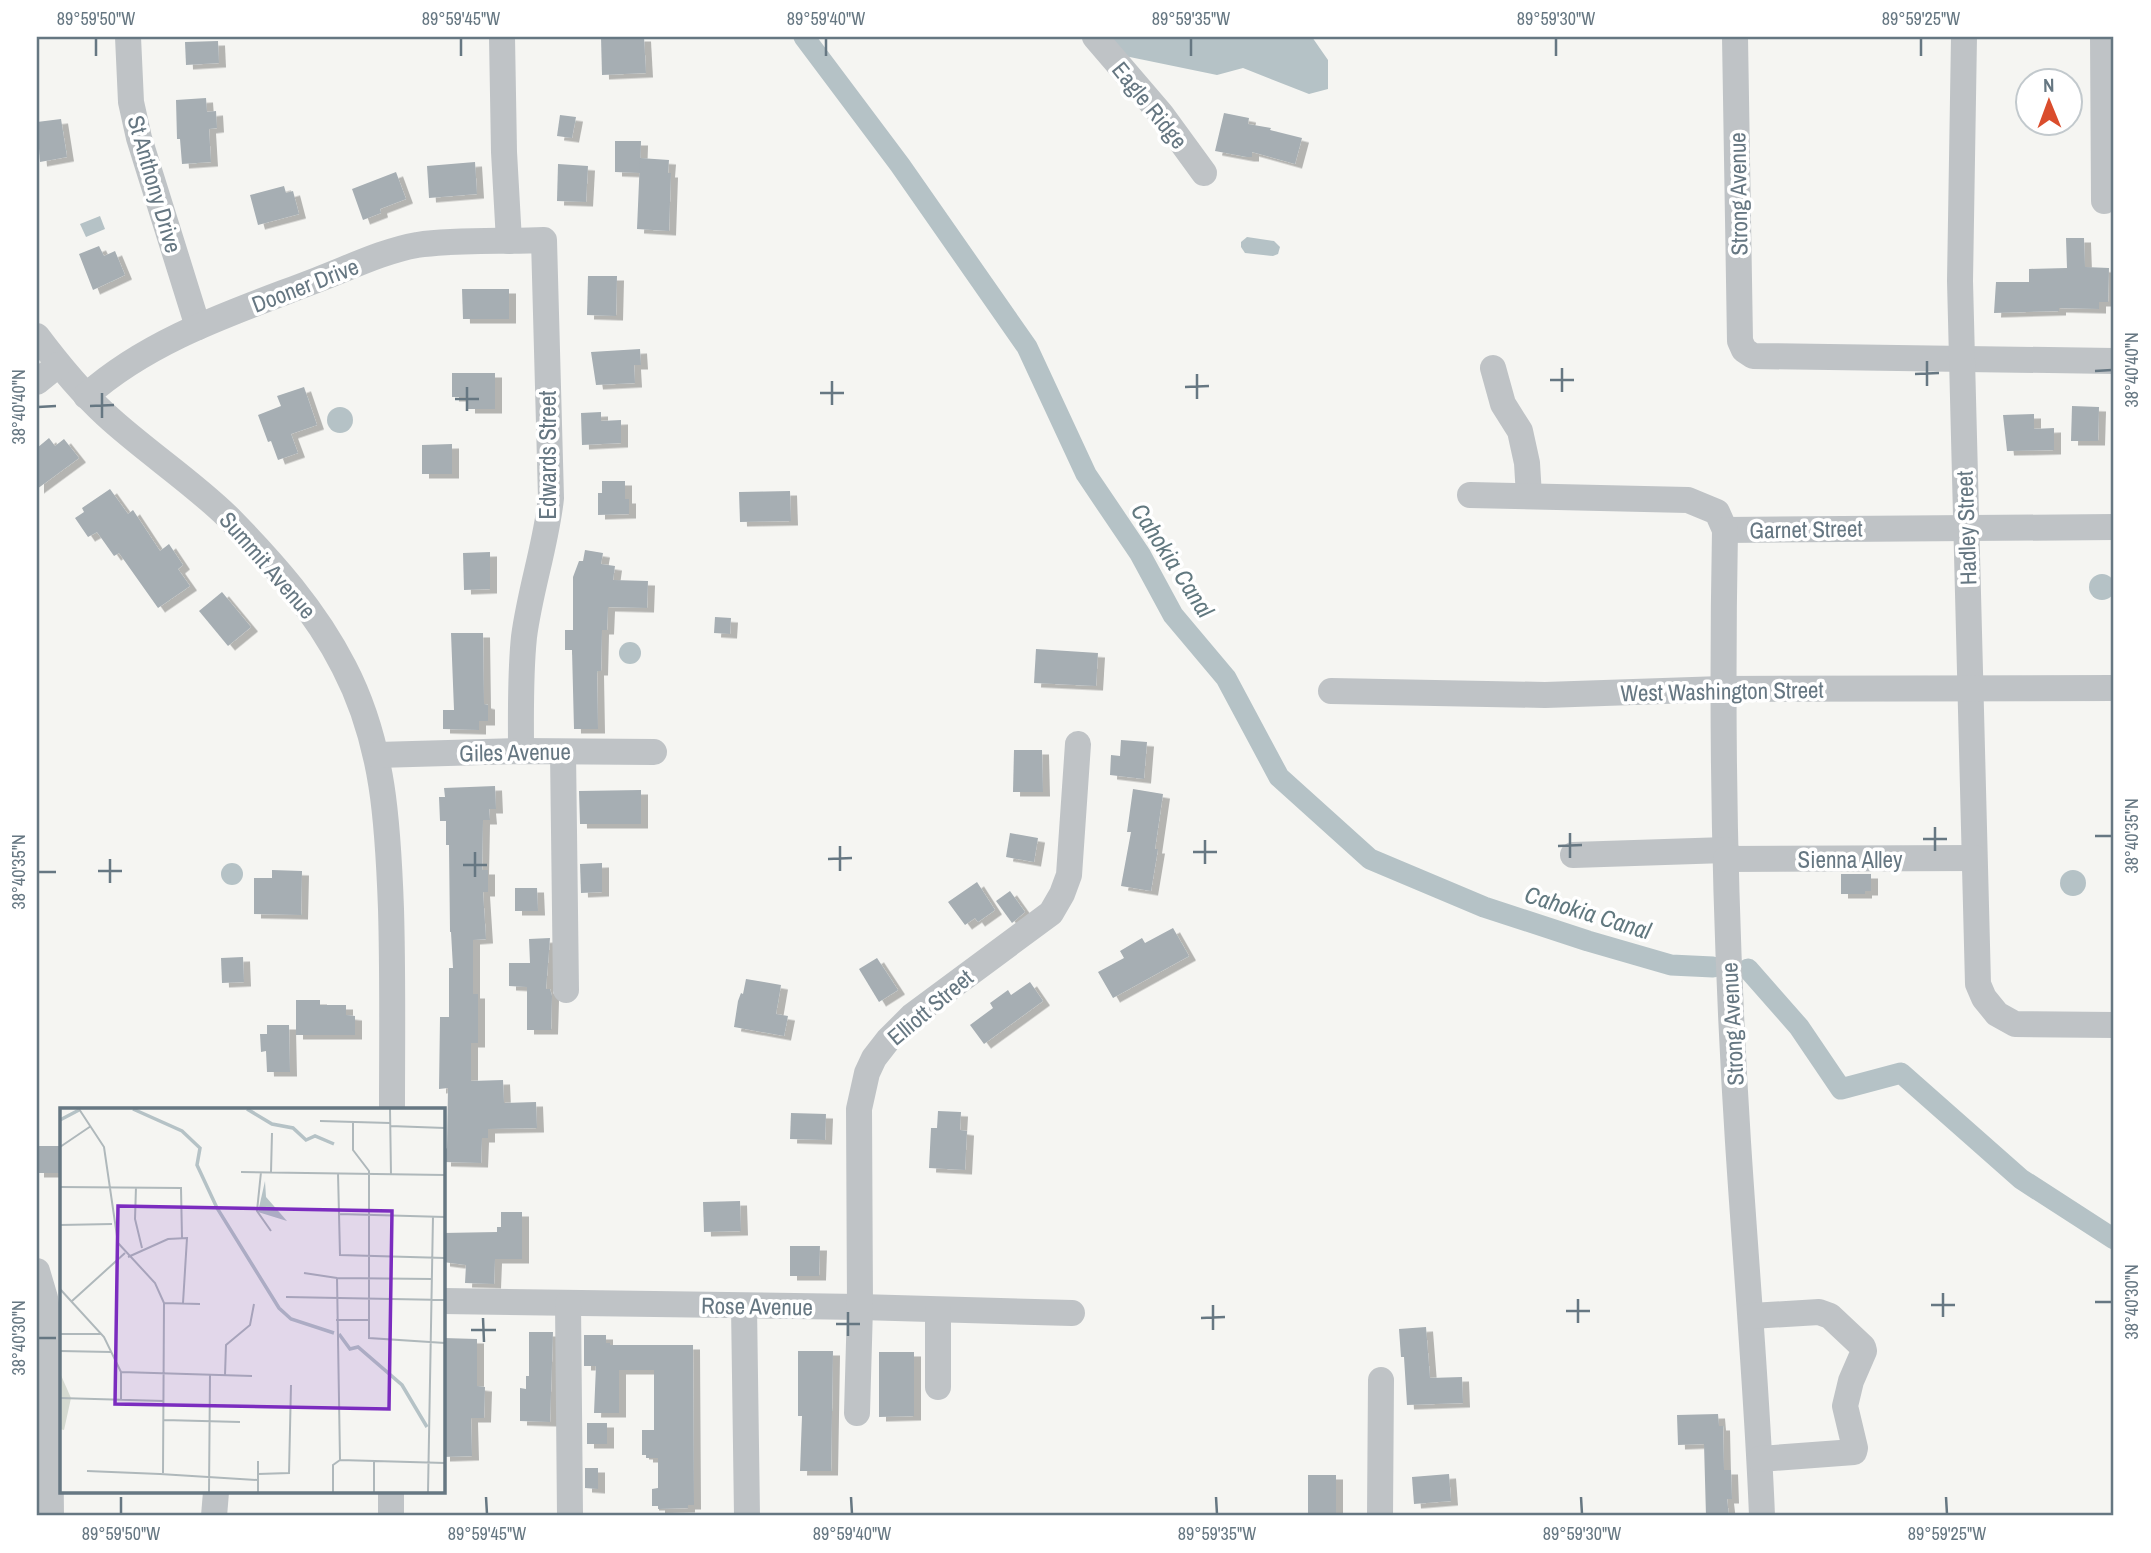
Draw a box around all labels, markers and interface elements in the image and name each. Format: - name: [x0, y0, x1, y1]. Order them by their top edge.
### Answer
- text: 89°59'50"W: [57, 6, 135, 31]
- text: 89°59'45"W: [422, 6, 500, 31]
- text: 89°59'40"W: [787, 6, 865, 31]
- text: 89°59'35"W: [1152, 6, 1230, 31]
- text: 89°59'30"W: [1517, 6, 1595, 31]
- text: 89°59'25"W: [1882, 6, 1960, 31]
- street label: Eagle Ridge: [1105, 55, 1195, 155]
- north arrow: [2014, 66, 2084, 136]
- text: N: [2043, 72, 2055, 98]
- street label: St Anthony Drive: [121, 112, 189, 256]
- street label: Strong Avenue: [1721, 132, 1755, 256]
- street label: Dooner Drive: [247, 250, 363, 320]
- text: 38°40'40"N: [2119, 332, 2144, 408]
- text: 38°40'40"N: [6, 369, 31, 445]
- street label: Edwards Street: [532, 391, 563, 519]
- street label: Hadley Street: [1949, 470, 1983, 586]
- water label: Cahokia Canal: [1124, 497, 1222, 624]
- street label: Summit Avenue: [213, 505, 323, 625]
- street label: Garnet Street: [1749, 513, 1863, 545]
- street label: West Washington Street: [1620, 674, 1824, 708]
- street label: Giles Avenue: [459, 736, 571, 768]
- text: 38°40'35"N: [2119, 798, 2144, 874]
- text: 38°40'35"N: [6, 834, 31, 910]
- street label: Sienna Alley: [1798, 844, 1903, 875]
- water label: Cahokia Canal: [1521, 878, 1656, 947]
- street label: Elliott Street: [881, 962, 979, 1052]
- street label: Strong Avenue: [1713, 962, 1751, 1086]
- inset map: [60, 1108, 444, 1494]
- text: 38°40'30"N: [2119, 1264, 2144, 1340]
- street label: Rose Avenue: [701, 1290, 813, 1322]
- text: 38°40'30"N: [6, 1300, 31, 1376]
- text: 89°59'50"W: [82, 1521, 160, 1546]
- text: 89°59'45"W: [448, 1521, 526, 1546]
- text: 89°59'40"W: [813, 1521, 891, 1546]
- text: 89°59'35"W: [1178, 1521, 1256, 1546]
- text: 89°59'30"W: [1543, 1521, 1621, 1546]
- text: 89°59'25"W: [1908, 1521, 1986, 1546]

